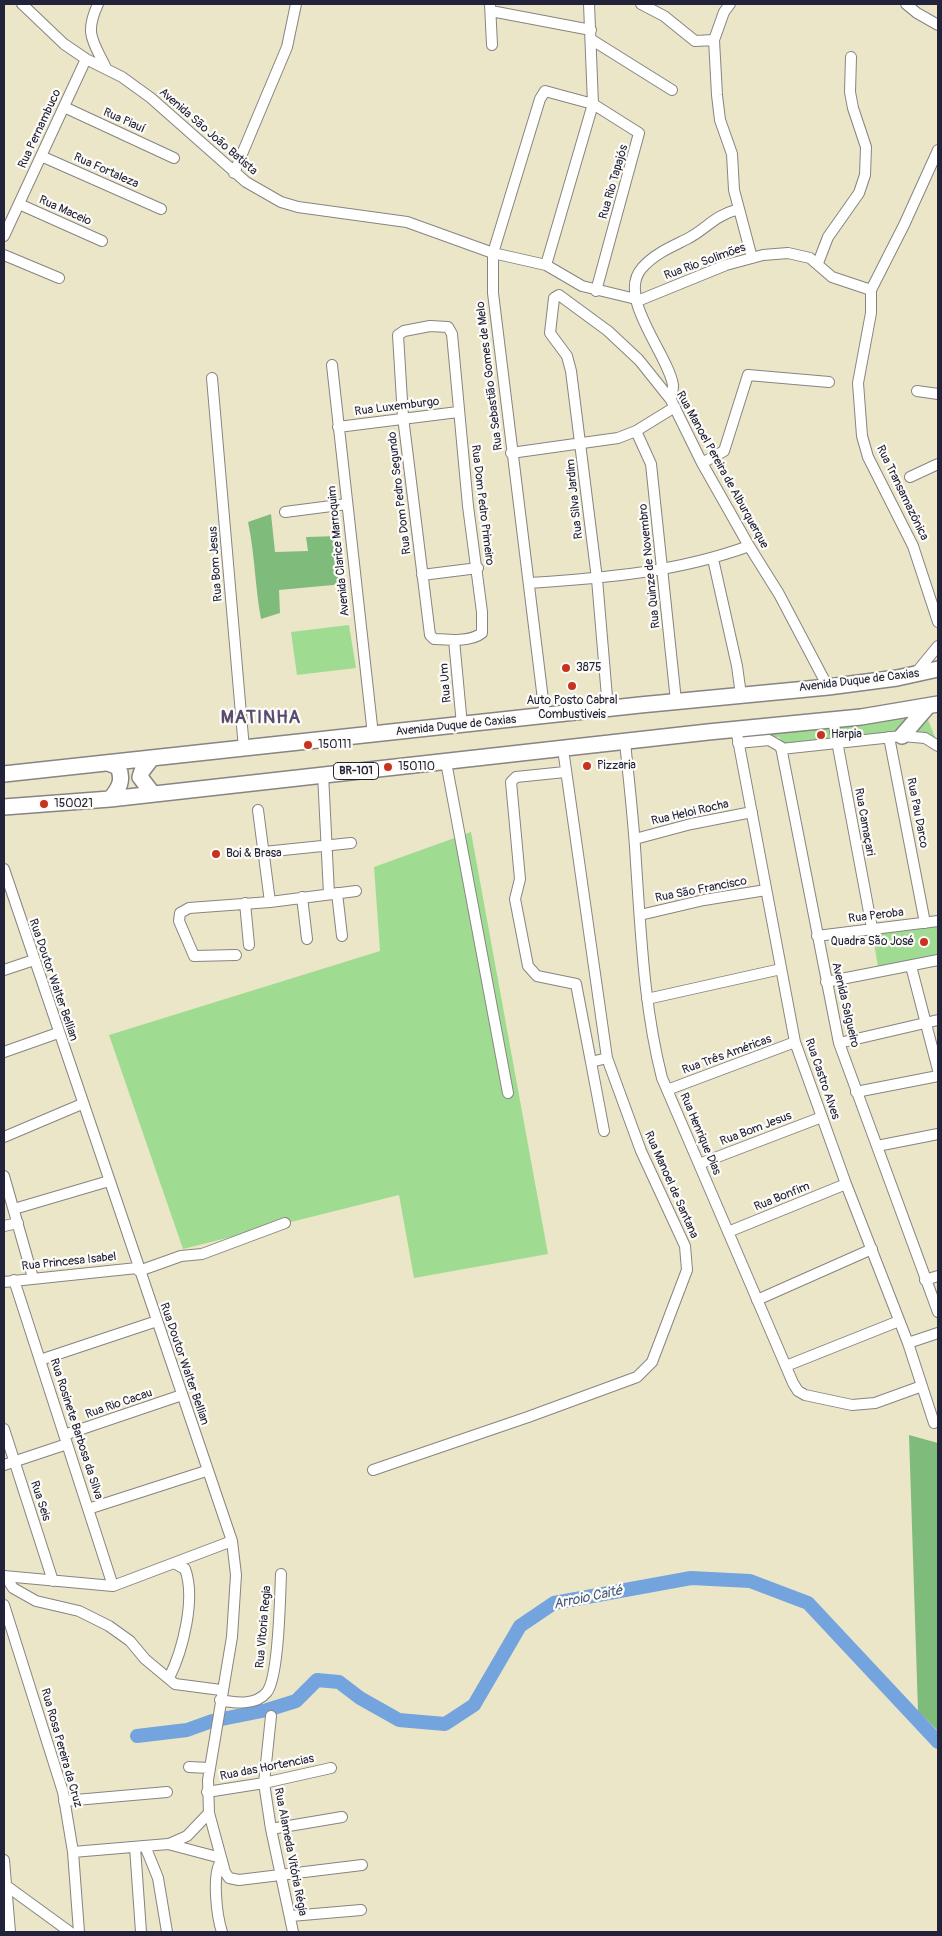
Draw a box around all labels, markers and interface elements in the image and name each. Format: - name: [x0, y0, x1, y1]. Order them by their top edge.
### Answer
- street label: Avenida São João Batista: [156, 85, 260, 179]
- street label: Rua Pernambuco: [15, 87, 65, 171]
- street label: Rua Piauí: [101, 105, 147, 137]
- street label: Rua Rio Tapajós: [597, 143, 631, 221]
- street label: Rua Fortaleza: [71, 150, 141, 192]
- street label: Rua Maceio: [37, 193, 93, 229]
- street label: Rua Rio Solimões: [662, 241, 748, 283]
- street label: Rua Sebastião Gomes de Melo: [474, 301, 506, 451]
- street label: Rua Manoel Pereira de Alburquerque: [673, 389, 771, 551]
- street label: Rua Luxemburgo: [354, 395, 440, 419]
- street label: Rua Dom Pedro Segundo: [385, 431, 415, 555]
- street label: Rua Transamazônica: [873, 443, 931, 543]
- street label: Rua Dom Pedro Primeiro: [467, 444, 497, 566]
- street label: Rua Silva Jardim: [564, 458, 586, 540]
- street label: Avenida Clarice Marroquim: [325, 485, 353, 617]
- street label: Rua Quinze de Novembro: [636, 503, 664, 629]
- street label: Rua Bom Jesus: [206, 526, 226, 602]
- place label: 3875: [576, 661, 602, 675]
- marker: 3875: [560, 662, 572, 674]
- street label: Rua Um: [437, 663, 455, 703]
- street label: Avenida Duque de Caxias: [798, 666, 920, 696]
- marker: Auto Posto Cabral Combustiveis: [566, 680, 578, 692]
- place label: Auto Posto Cabral Combustiveis: [526, 694, 618, 722]
- district label: MATINHA: [220, 707, 302, 729]
- street label: Avenida Duque de Caxias: [395, 713, 517, 739]
- place label: Harpia: [831, 728, 862, 742]
- marker: Harpia: [815, 729, 827, 741]
- place label: 150111: [318, 738, 351, 752]
- marker: 150111: [302, 739, 314, 751]
- place label: Pizzaria: [597, 759, 636, 773]
- place label: 150110: [398, 760, 435, 774]
- marker: Pizzaria: [581, 760, 593, 772]
- marker: 150110: [382, 761, 394, 773]
- road number: BR-101: [334, 762, 378, 779]
- street label: Rua Pau Darco: [903, 777, 931, 849]
- street label: Rua Camaçari: [851, 787, 877, 857]
- place label: 150021: [54, 797, 93, 811]
- street label: Rua Heloi Rocha: [650, 797, 730, 829]
- marker: 150021: [38, 798, 50, 810]
- place label: Boi & Brasa: [226, 847, 282, 861]
- marker: Boi & Brasa: [210, 848, 222, 860]
- street label: Rua São Francisco: [654, 874, 748, 906]
- street label: Rua Peroba: [847, 905, 905, 927]
- street label: Rua Doutor Walter Bellian: [25, 917, 81, 1043]
- place label: Quadra São José: [831, 935, 914, 949]
- marker: Quadra São José: [918, 936, 930, 948]
- street label: Avenida Salgueiro: [828, 961, 862, 1049]
- street label: Rua Três Américas: [680, 1032, 774, 1078]
- street label: Rua Castro Alves: [801, 1037, 843, 1121]
- street label: Rua Henrique Dias: [676, 1091, 724, 1177]
- street label: Rua Bom Jesus: [718, 1109, 794, 1149]
- street label: Rua Manoel de Santana: [641, 1129, 701, 1241]
- street label: Rua Bonfim: [752, 1179, 812, 1215]
- street label: Rua Princesa Isabel: [21, 1250, 117, 1274]
- street label: Rua Doutor Walter Bellian: [156, 1301, 212, 1427]
- street label: Rua Rosinete Barbosa da Silva: [46, 1357, 106, 1501]
- street label: Rua Rio Cacau: [84, 1386, 154, 1422]
- street label: Rua Seis: [27, 1479, 53, 1523]
- water label: Arroio Caité: [552, 1582, 624, 1614]
- street label: Rua Vitoria Regia: [253, 1585, 275, 1669]
- street label: Rua Rosa Pereira da Cruz: [37, 1687, 85, 1809]
- street label: Rua das Hortencias: [219, 1752, 315, 1784]
- street label: Rua Alameda Vitória Régia: [270, 1787, 310, 1917]

